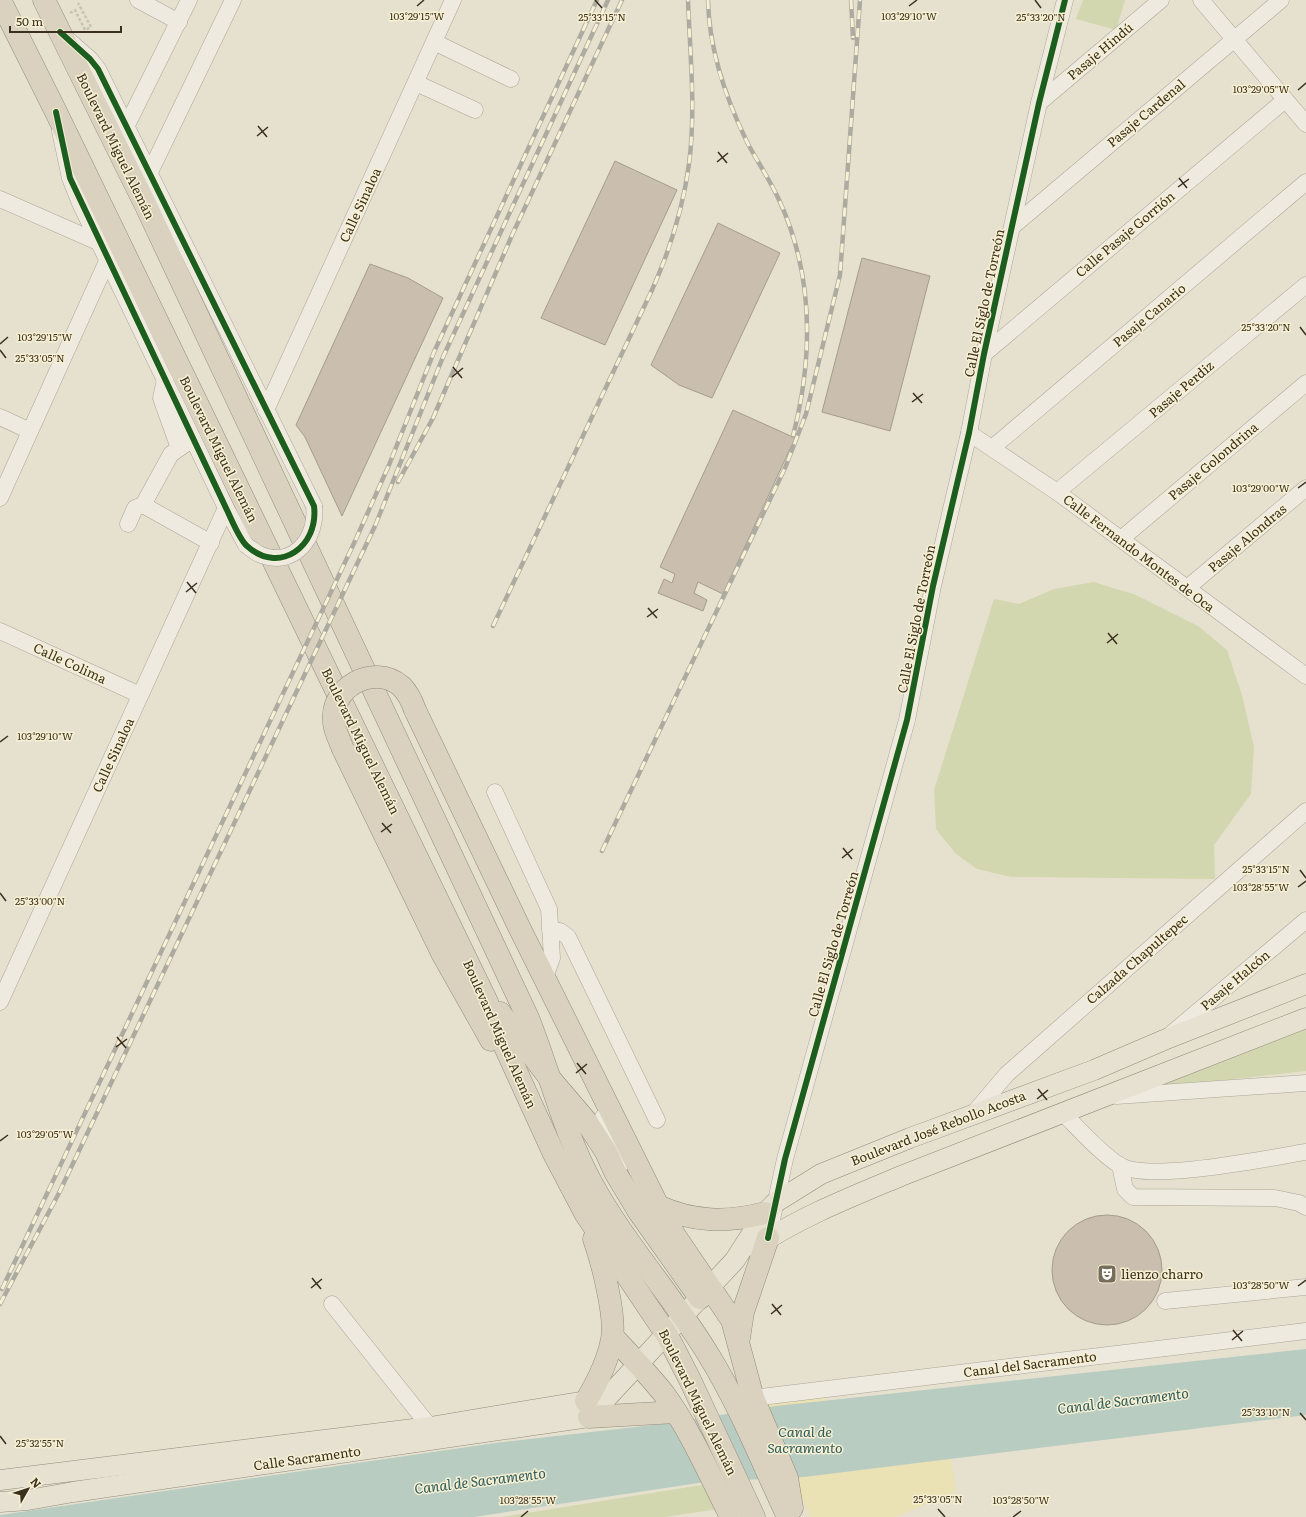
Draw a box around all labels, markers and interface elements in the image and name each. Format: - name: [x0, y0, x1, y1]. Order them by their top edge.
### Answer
- scale bar: [10, 8, 121, 34]
- text: 103°29'15"W: [390, 8, 445, 23]
- text: 103°29'10"W: [881, 8, 937, 23]
- text: 25°33'15"N: [578, 9, 626, 24]
- text: 25°33'20"N: [1016, 9, 1066, 24]
- text: 50 m: [16, 12, 43, 30]
- street label: Pasaje Hindú: [1063, 17, 1137, 84]
- street label: Boulevard Miguel Alemán: [73, 69, 160, 223]
- street label: Pasaje Cardenal: [1102, 74, 1189, 151]
- text: 103°29'05"W: [1233, 81, 1289, 96]
- street label: Calle Sinaloa: [334, 164, 385, 245]
- street label: Calle Pasaje Gorrión: [1071, 186, 1179, 281]
- street label: Calle El Siglo de Torreón: [959, 227, 1009, 379]
- street label: Pasaje Canario: [1108, 278, 1190, 351]
- text: 25°33'20"N: [1241, 319, 1291, 334]
- text: 103°29'15"W: [18, 329, 73, 344]
- text: 25°33'05"N: [15, 350, 65, 365]
- street label: Pasaje Perdiz: [1144, 356, 1217, 422]
- street label: Boulevard Miguel Alemán: [176, 372, 263, 526]
- street label: Pasaje Golondrina: [1164, 417, 1262, 504]
- text: 103°29'00"W: [1232, 480, 1290, 495]
- street label: Calle Fernando Montes de Oca: [1060, 489, 1219, 616]
- street label: Pasaje Alondras: [1203, 499, 1290, 576]
- street label: Calle El Siglo de Torreón: [892, 543, 939, 695]
- street label: Calle Colima: [31, 637, 110, 688]
- street label: Boulevard Miguel Alemán: [318, 664, 405, 818]
- street label: Calle Sinaloa: [87, 714, 138, 795]
- text: 103°29'10"W: [17, 728, 73, 743]
- text: 25°33'15"N: [1242, 861, 1290, 876]
- street label: Calle El Siglo de Torreón: [803, 868, 863, 1019]
- text: 103°28'55"W: [1233, 879, 1289, 894]
- text: 25°33'00"N: [15, 893, 65, 908]
- street label: Calzada Chapultepec: [1082, 909, 1192, 1008]
- street label: Pasaje Halcón: [1196, 945, 1274, 1014]
- street label: Boulevard Miguel Alemán: [459, 956, 542, 1111]
- street label: Boulevard José Rebollo Acosta: [848, 1085, 1028, 1170]
- text: 103°29'05"W: [17, 1126, 73, 1141]
- theatre icon: lienzo charro: [1096, 1263, 1118, 1285]
- place label: lienzo charro: [1121, 1264, 1203, 1283]
- text: 103°28'50"W: [1233, 1277, 1290, 1292]
- street label: Boulevard Miguel Alemán: [655, 1325, 742, 1479]
- street label: Canal del Sacramento: [962, 1346, 1098, 1381]
- water label: Canal de Sacramento: [1056, 1382, 1190, 1418]
- text: 25°33'10"N: [1242, 1404, 1290, 1419]
- water label: Canal de Sacramento: [767, 1421, 843, 1457]
- text: 25°32'55"N: [16, 1435, 64, 1450]
- street label: Calle Sacramento: [252, 1441, 362, 1474]
- water label: Canal de Sacramento: [413, 1462, 547, 1498]
- north arrow: [8, 1469, 48, 1509]
- text: N: [27, 1473, 46, 1491]
- text: 25°33'05"N: [913, 1491, 963, 1506]
- text: 103°28'55"W: [500, 1492, 556, 1507]
- text: 103°28'50"W: [993, 1492, 1050, 1507]

